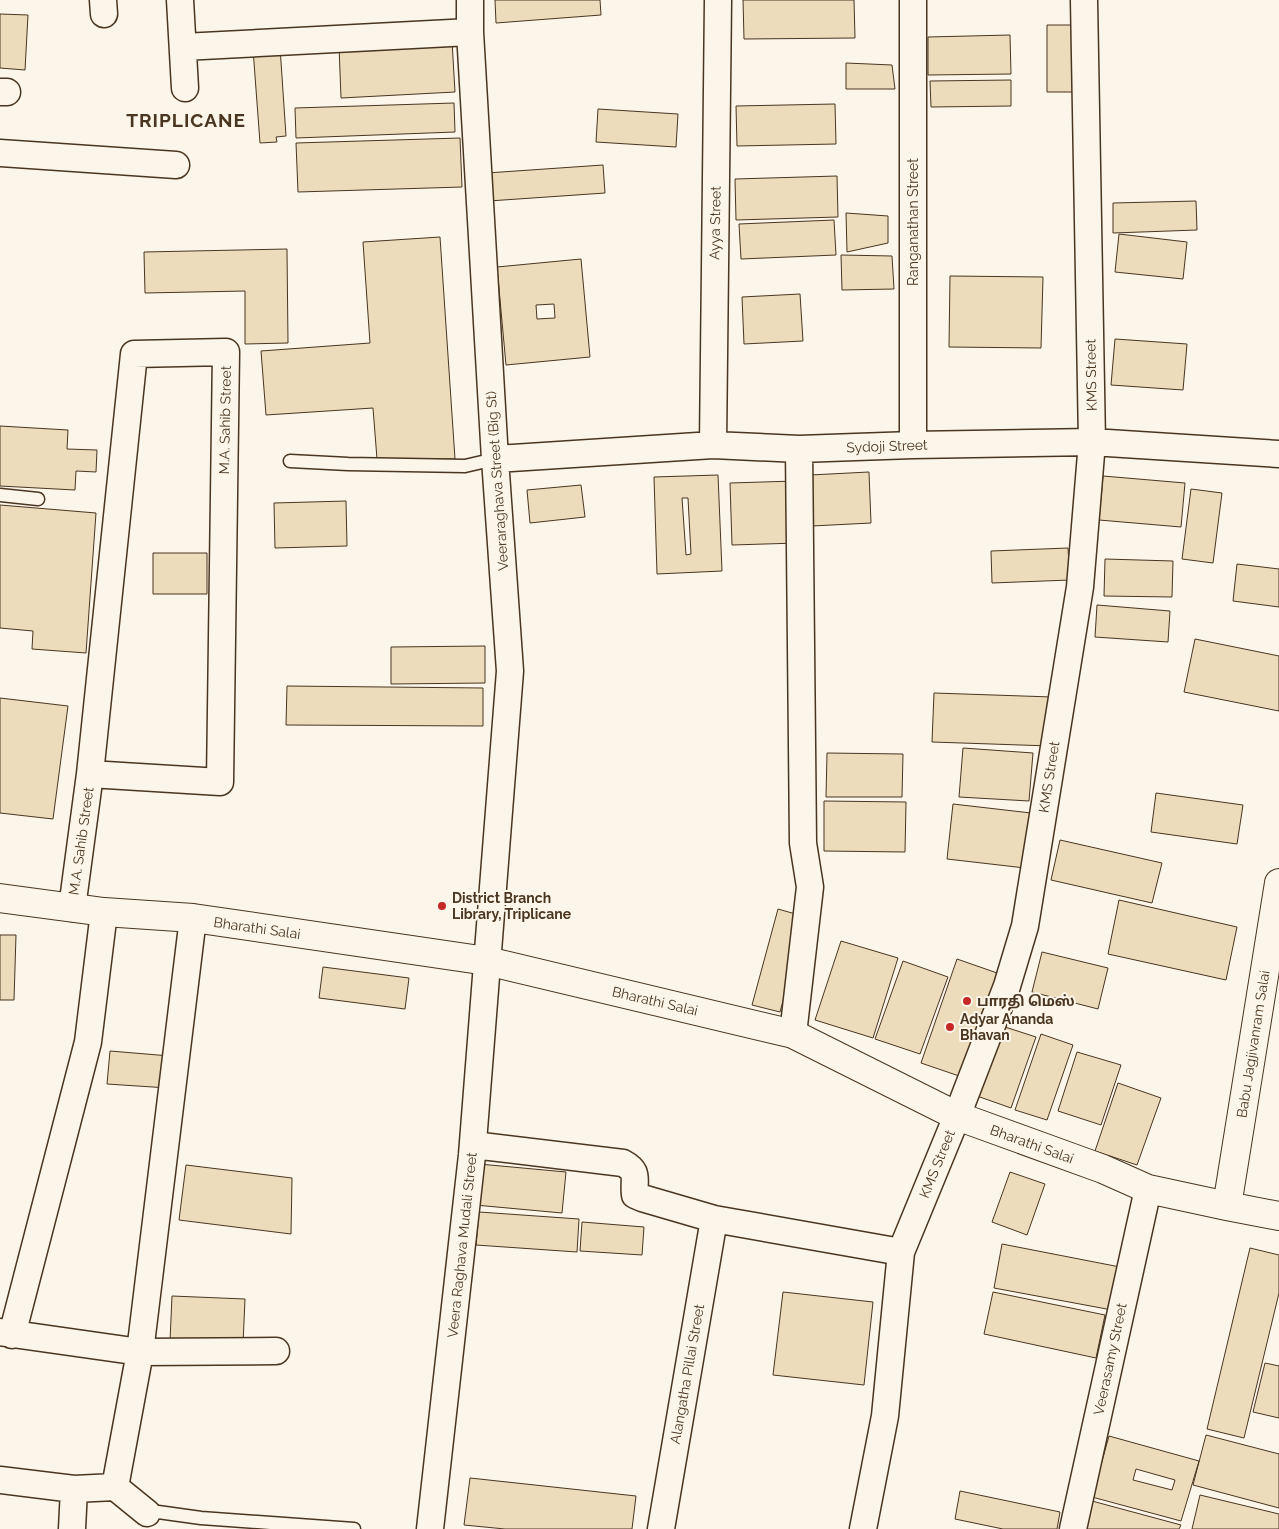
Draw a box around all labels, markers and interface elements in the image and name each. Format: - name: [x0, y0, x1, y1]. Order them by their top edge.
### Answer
- district label: TRIPLICANE: [126, 109, 246, 131]
- street label: Ranganathan Street: [905, 158, 921, 286]
- street label: Ayya Street: [706, 186, 724, 260]
- street label: KMS Street: [1082, 338, 1100, 411]
- street label: M.A. Sahib Street: [216, 365, 234, 475]
- street label: Veeraraghava Street (Big St): [483, 390, 511, 571]
- street label: Sydoji Street: [846, 437, 928, 455]
- street label: KMS Street: [1035, 740, 1063, 814]
- street label: M.A. Sahib Street: [65, 786, 97, 896]
- place label: District Branch Library, Triplicane: [452, 890, 572, 922]
- marker: District Branch Library, Triplicane: [436, 900, 448, 912]
- street label: Bharathi Salai: [212, 914, 302, 942]
- street label: Babu Jagjivanram Salai: [1233, 969, 1273, 1119]
- street label: Bharathi Salai: [610, 983, 700, 1019]
- place label: பாரதி மெஸ்: [977, 993, 1075, 1011]
- marker: பாரதி மெஸ்: [961, 995, 973, 1007]
- place label: Adyar Ananda Bhavan: [960, 1011, 1053, 1043]
- marker: Adyar Ananda Bhavan: [944, 1021, 956, 1033]
- street label: Bharathi Salai: [988, 1121, 1076, 1167]
- street label: KMS Street: [916, 1127, 958, 1200]
- street label: Veera Raghava Mudali Street: [444, 1151, 480, 1339]
- street label: Veerasamy Street: [1090, 1301, 1130, 1417]
- street label: Alangatha Pillai Street: [667, 1302, 707, 1445]

